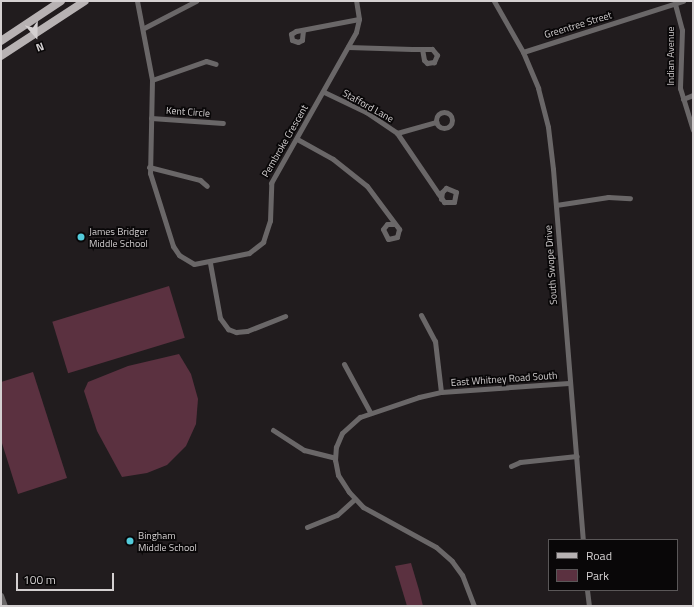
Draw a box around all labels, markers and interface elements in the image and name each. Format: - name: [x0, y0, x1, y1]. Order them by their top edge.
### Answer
- street label: Greentree Street: [543, 9, 613, 41]
- north arrow: [16, 16, 56, 56]
- street label: Indian Avenue: [665, 26, 677, 86]
- text: N: [34, 38, 46, 56]
- street label: Stafford Lane: [340, 87, 396, 125]
- street label: Pembroke Crescent: [259, 103, 311, 179]
- street label: Kent Circle: [165, 104, 211, 120]
- place label: James Bridger Middle School: [89, 225, 148, 248]
- street label: South Swope Drive: [542, 225, 560, 305]
- marker: James Bridger Middle School: [76, 232, 86, 242]
- street label: East Whitney Road South: [450, 369, 558, 389]
- place label: Bingham Middle School: [138, 529, 197, 552]
- marker: Bingham Middle School: [125, 536, 135, 546]
- legend: [548, 539, 678, 591]
- text: Road: [586, 546, 612, 565]
- scale bar: [18, 565, 116, 591]
- text: Park: [586, 566, 609, 585]
- text: 100 m: [23, 570, 56, 589]

